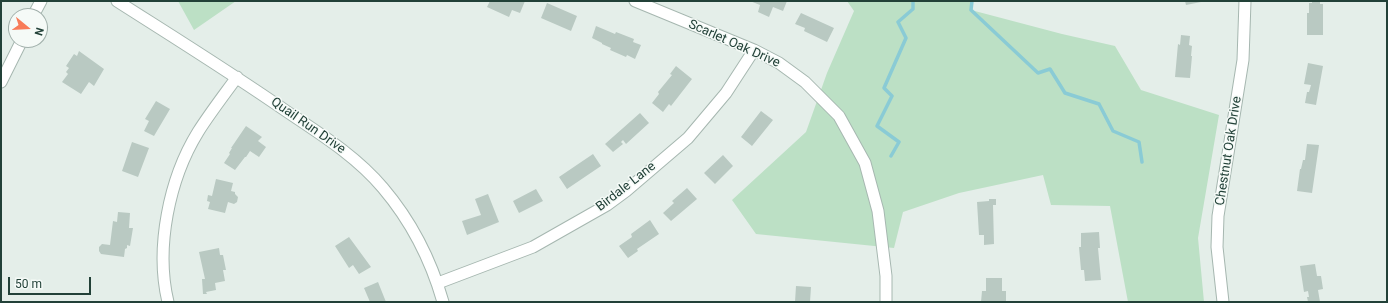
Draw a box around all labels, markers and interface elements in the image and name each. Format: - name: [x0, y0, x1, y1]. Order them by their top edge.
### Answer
- north arrow: [8, 8, 48, 48]
- street label: Scarlet Oak Drive: [686, 17, 782, 71]
- text: N: [32, 26, 46, 37]
- street label: Quail Run Drive: [268, 95, 348, 157]
- street label: Chestnut Oak Drive: [1213, 95, 1245, 207]
- street label: Birdale Lane: [593, 159, 659, 215]
- scale bar: [10, 269, 93, 295]
- text: 50 m: [15, 277, 42, 291]

